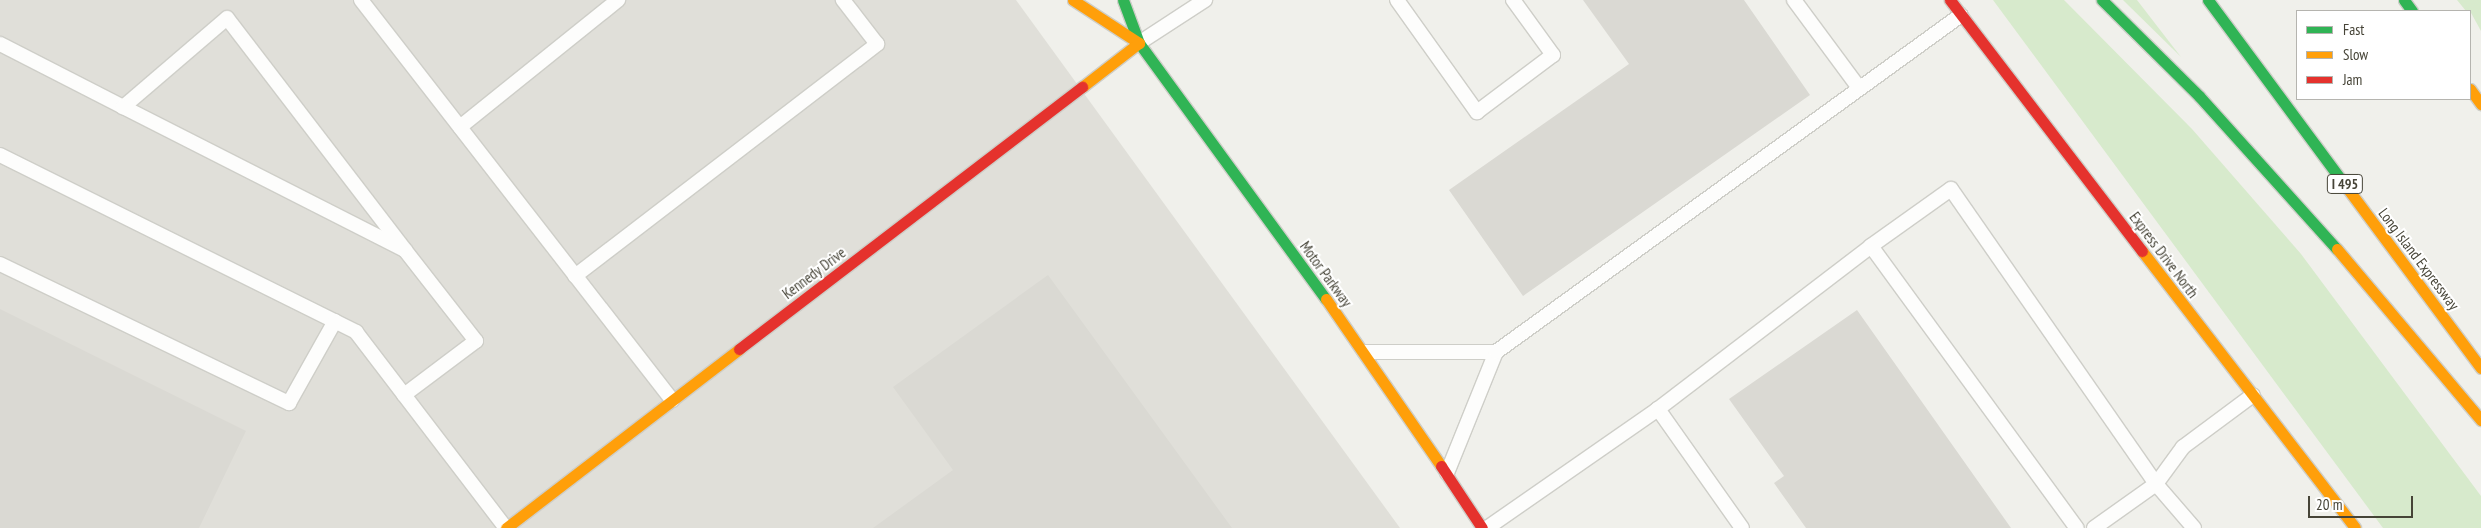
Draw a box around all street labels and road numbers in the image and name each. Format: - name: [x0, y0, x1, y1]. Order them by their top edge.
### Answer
- road number: I 495: [2326, 172, 2364, 195]
- street label: Long Island Expressway: [2375, 205, 2463, 313]
- street label: Express Drive North: [2126, 208, 2202, 302]
- street label: Motor Parkway: [1296, 238, 1356, 310]
- street label: Kennedy Drive: [779, 243, 849, 303]

